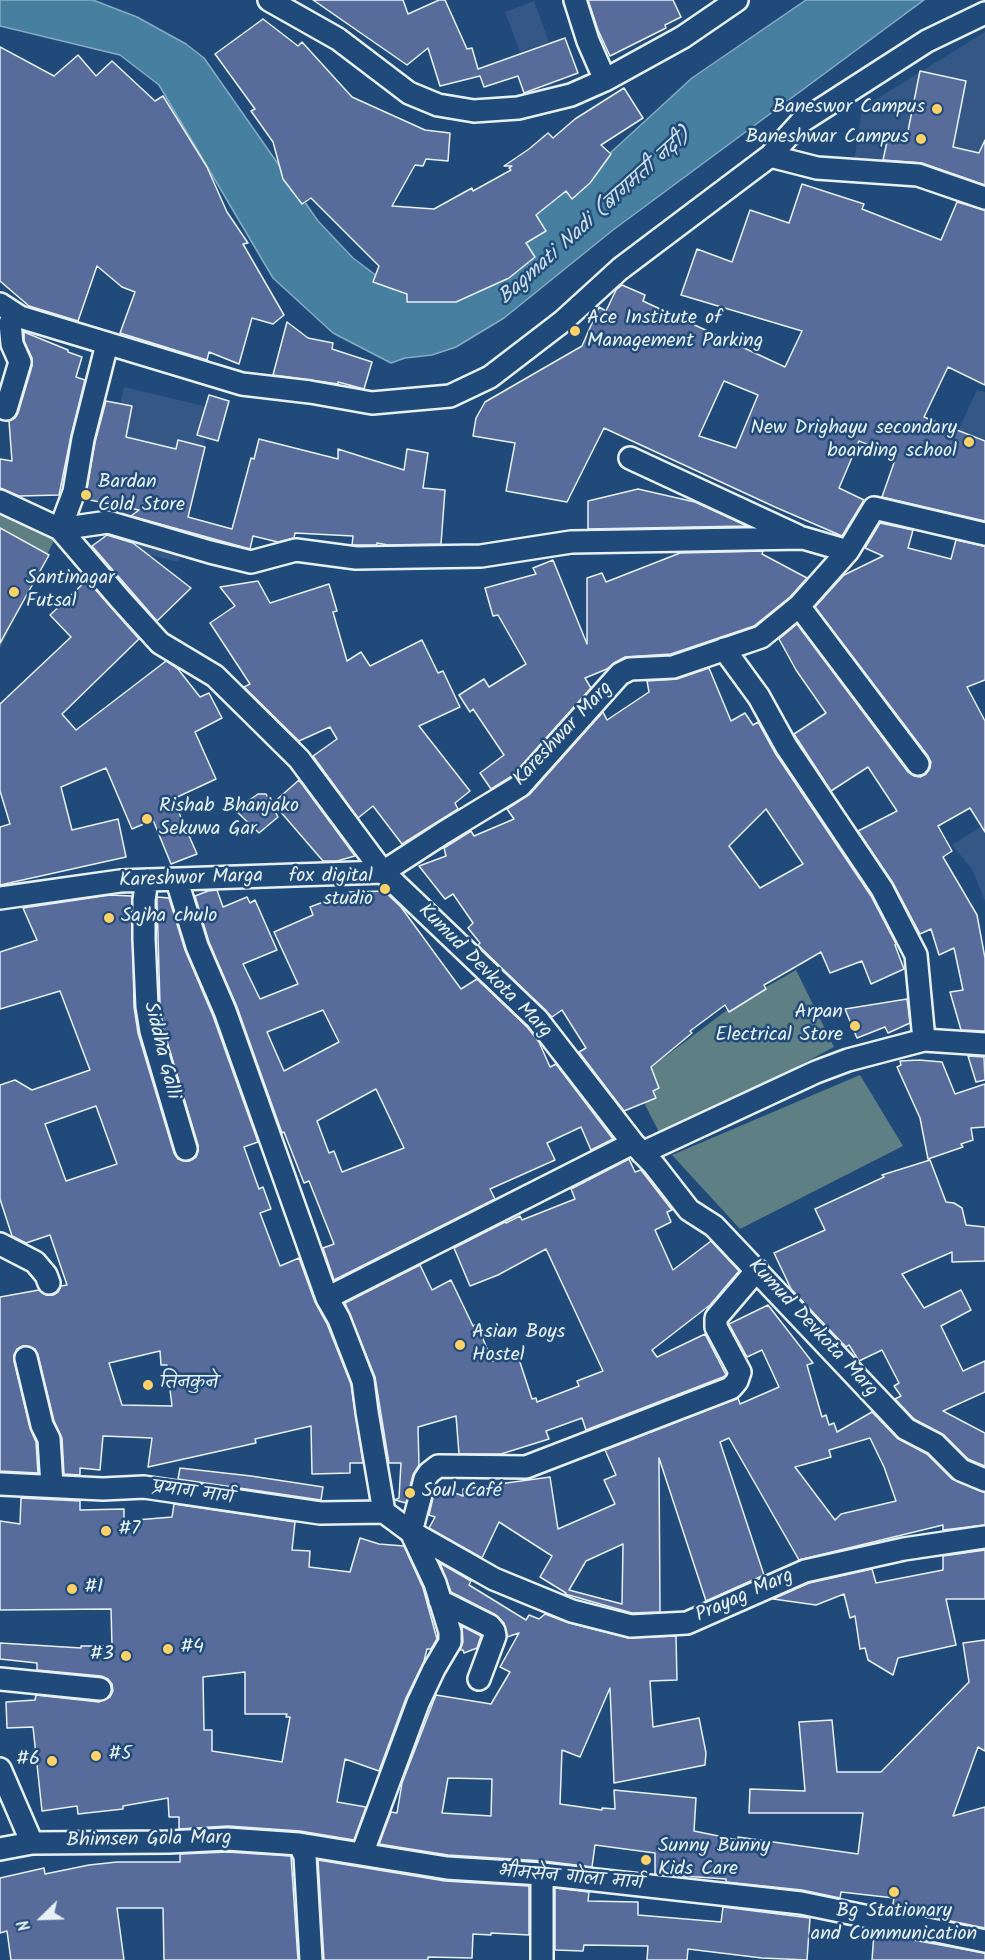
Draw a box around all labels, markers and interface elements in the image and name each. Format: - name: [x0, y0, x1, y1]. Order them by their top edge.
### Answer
- place label: Baneswor Campus: [773, 97, 925, 121]
- marker: Baneswor Campus: [930, 102, 944, 116]
- water label: Bagmati Nadi (बागमती नदी): [494, 125, 698, 311]
- place label: Baneshwar Campus: [746, 127, 909, 151]
- marker: Baneshwar Campus: [914, 132, 928, 146]
- place label: Ace Institute of Management Parking: [587, 308, 763, 355]
- marker: Ace Institute of Management Parking: [568, 324, 582, 338]
- place label: New Drighayu secondary boarding school: [751, 418, 957, 465]
- marker: New Drighayu secondary boarding school: [962, 435, 976, 449]
- place label: Bardan Cold Store: [98, 472, 185, 519]
- marker: Bardan Cold Store: [79, 488, 93, 502]
- place label: Santinagar Futsal: [26, 568, 115, 615]
- marker: Santinagar Futsal: [7, 585, 21, 599]
- street label: Kareshwar Marg: [509, 678, 619, 792]
- place label: Rishab Bhanjako Sekuwa Gar: [159, 796, 299, 843]
- marker: Rishab Bhanjako Sekuwa Gar: [140, 812, 154, 826]
- street label: Kareshwor Marga: [119, 865, 263, 895]
- place label: fox digital studio: [289, 866, 373, 913]
- marker: fox digital studio: [378, 882, 392, 896]
- street label: Kumud Devkota Marg: [412, 900, 556, 1044]
- place label: Sajha chulo: [121, 906, 217, 930]
- marker: Sajha chulo: [102, 911, 116, 925]
- street label: Siddha Galli: [136, 1000, 184, 1102]
- place label: Arpan Electrical Store: [715, 1002, 843, 1049]
- marker: Arpan Electrical Store: [848, 1019, 862, 1033]
- street label: Kumud Devkota Marg: [742, 1255, 882, 1403]
- place label: Asian Boys Hostel: [472, 1322, 565, 1369]
- marker: Asian Boys Hostel: [453, 1338, 467, 1352]
- place label: तिनकुने: [160, 1373, 218, 1397]
- marker: तिनकुने: [141, 1378, 155, 1392]
- street label: प्रयाग मार्ग: [151, 1476, 235, 1512]
- place label: Soul Café: [422, 1481, 502, 1505]
- marker: Soul Café: [403, 1486, 417, 1500]
- place label: #7: [118, 1519, 140, 1543]
- marker: #7: [99, 1524, 113, 1538]
- street label: Prayag Marg: [692, 1565, 798, 1629]
- place label: #1: [84, 1577, 103, 1601]
- marker: #1: [65, 1582, 79, 1596]
- place label: #4: [180, 1637, 204, 1661]
- marker: #4: [161, 1642, 175, 1656]
- place label: #3: [89, 1644, 114, 1668]
- marker: #3: [119, 1649, 133, 1663]
- place label: #5: [108, 1744, 132, 1768]
- place label: #6: [16, 1749, 40, 1773]
- marker: #5: [89, 1749, 103, 1763]
- marker: #6: [45, 1754, 59, 1768]
- street label: Bhimsen Gola Marg: [66, 1828, 232, 1854]
- place label: Sunny Bunny Kids Care: [658, 1836, 770, 1883]
- marker: Sunny Bunny Kids Care: [639, 1853, 653, 1867]
- street label: भीमसेन गोला मार्ग: [498, 1861, 644, 1897]
- marker: Bg Stationary and Communication: [887, 1885, 901, 1899]
- north arrow: [12, 1888, 72, 1948]
- place label: Bg Stationary and Communication: [811, 1901, 977, 1948]
- text: N: [11, 1916, 38, 1935]

